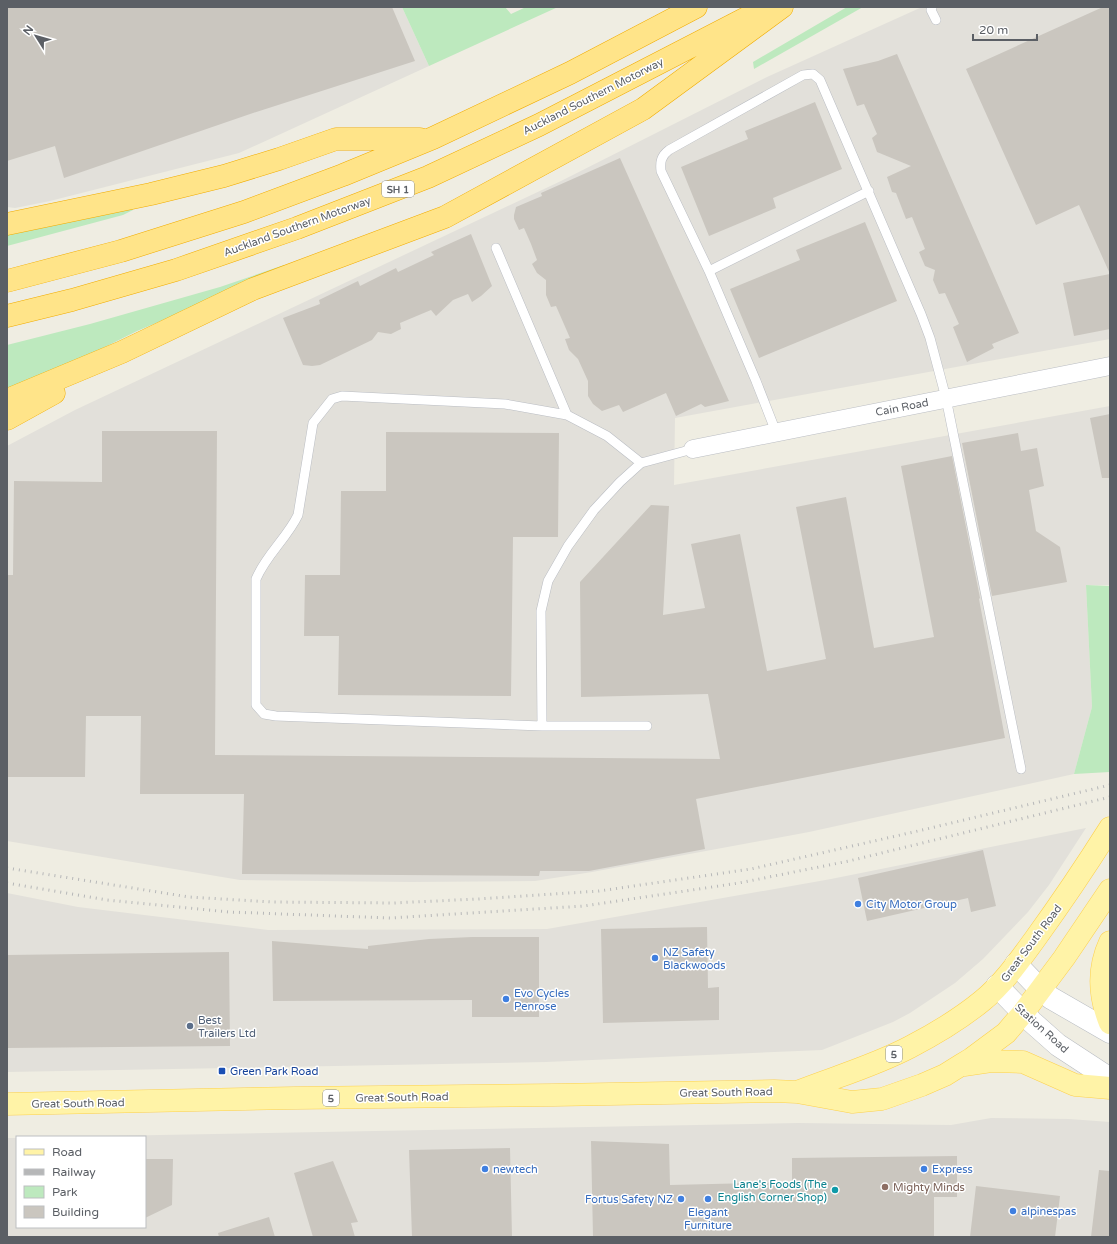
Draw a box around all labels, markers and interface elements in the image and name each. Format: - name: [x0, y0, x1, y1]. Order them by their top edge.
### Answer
- north arrow: [16, 16, 56, 56]
- scale bar: [973, 16, 1037, 42]
- text: N: [21, 23, 36, 38]
- text: 20 m: [979, 23, 1008, 37]
- street label: Auckland Southern Motorway: [521, 55, 666, 138]
- road number: SH 1: [382, 181, 414, 197]
- street label: Auckland Southern Motorway: [222, 194, 373, 259]
- street label: Cain Road: [874, 396, 930, 419]
- place label: City Motor Group: [866, 898, 957, 911]
- marker: City Motor Group: [853, 899, 863, 909]
- street label: Great South Road: [998, 902, 1065, 984]
- place label: NZ Safety Blackwoods: [663, 946, 726, 972]
- marker: NZ Safety Blackwoods: [650, 953, 660, 963]
- place label: Evo Cycles Penrose: [514, 987, 569, 1013]
- marker: Evo Cycles Penrose: [501, 994, 511, 1004]
- street label: Station Road: [1012, 1001, 1071, 1056]
- place label: Best Trailers Ltd: [198, 1014, 256, 1040]
- marker: Best Trailers Ltd: [185, 1021, 195, 1031]
- road number: 5: [886, 1046, 902, 1062]
- place label: Green Park Road: [230, 1065, 318, 1078]
- marker: Green Park Road: [217, 1066, 227, 1076]
- street label: Great South Road: [679, 1085, 773, 1100]
- road number: 5: [323, 1090, 339, 1106]
- street label: Great South Road: [355, 1090, 449, 1105]
- street label: Great South Road: [31, 1096, 125, 1111]
- legend: [16, 1136, 146, 1228]
- text: Road: [52, 1145, 82, 1159]
- place label: newtech: [493, 1163, 538, 1176]
- place label: Express: [932, 1163, 973, 1176]
- marker: newtech: [480, 1164, 490, 1174]
- marker: Express: [919, 1164, 929, 1174]
- text: Railway: [52, 1165, 96, 1179]
- place label: Lane's Foods (The English Corner Shop): [718, 1178, 827, 1204]
- place label: Mighty Minds: [893, 1181, 965, 1194]
- marker: Mighty Minds: [880, 1182, 890, 1192]
- text: Park: [52, 1185, 78, 1199]
- marker: Lane's Foods (The English Corner Shop): [830, 1185, 840, 1195]
- place label: Fortus Safety NZ: [585, 1193, 673, 1206]
- marker: Fortus Safety NZ: [676, 1194, 686, 1204]
- marker: Elegant Furniture: [703, 1194, 713, 1204]
- text: Building: [52, 1205, 99, 1219]
- place label: alpinespas: [1021, 1205, 1076, 1218]
- place label: Elegant Furniture: [684, 1206, 732, 1232]
- marker: alpinespas: [1008, 1206, 1018, 1216]

